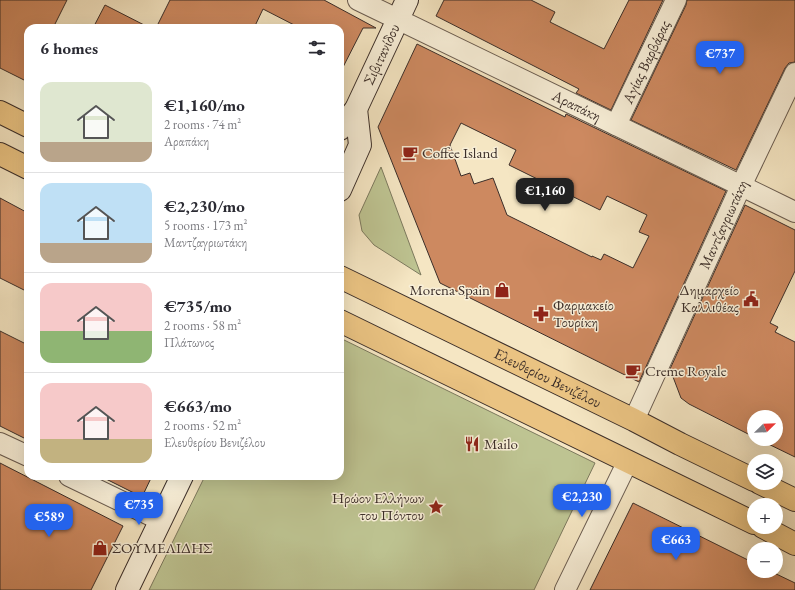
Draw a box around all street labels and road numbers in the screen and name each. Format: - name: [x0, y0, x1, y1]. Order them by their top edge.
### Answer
- street label: Αγίας Βαρβάρας: [617, 17, 674, 107]
- street label: Σιβιτανίδου: [359, 21, 404, 88]
- street label: Αραπάκη: [548, 85, 604, 125]
- street label: Μαντζαγριωτάκη: [694, 177, 752, 272]
- street label: Ελευθερίου Βενιζέλου: [491, 343, 605, 412]

